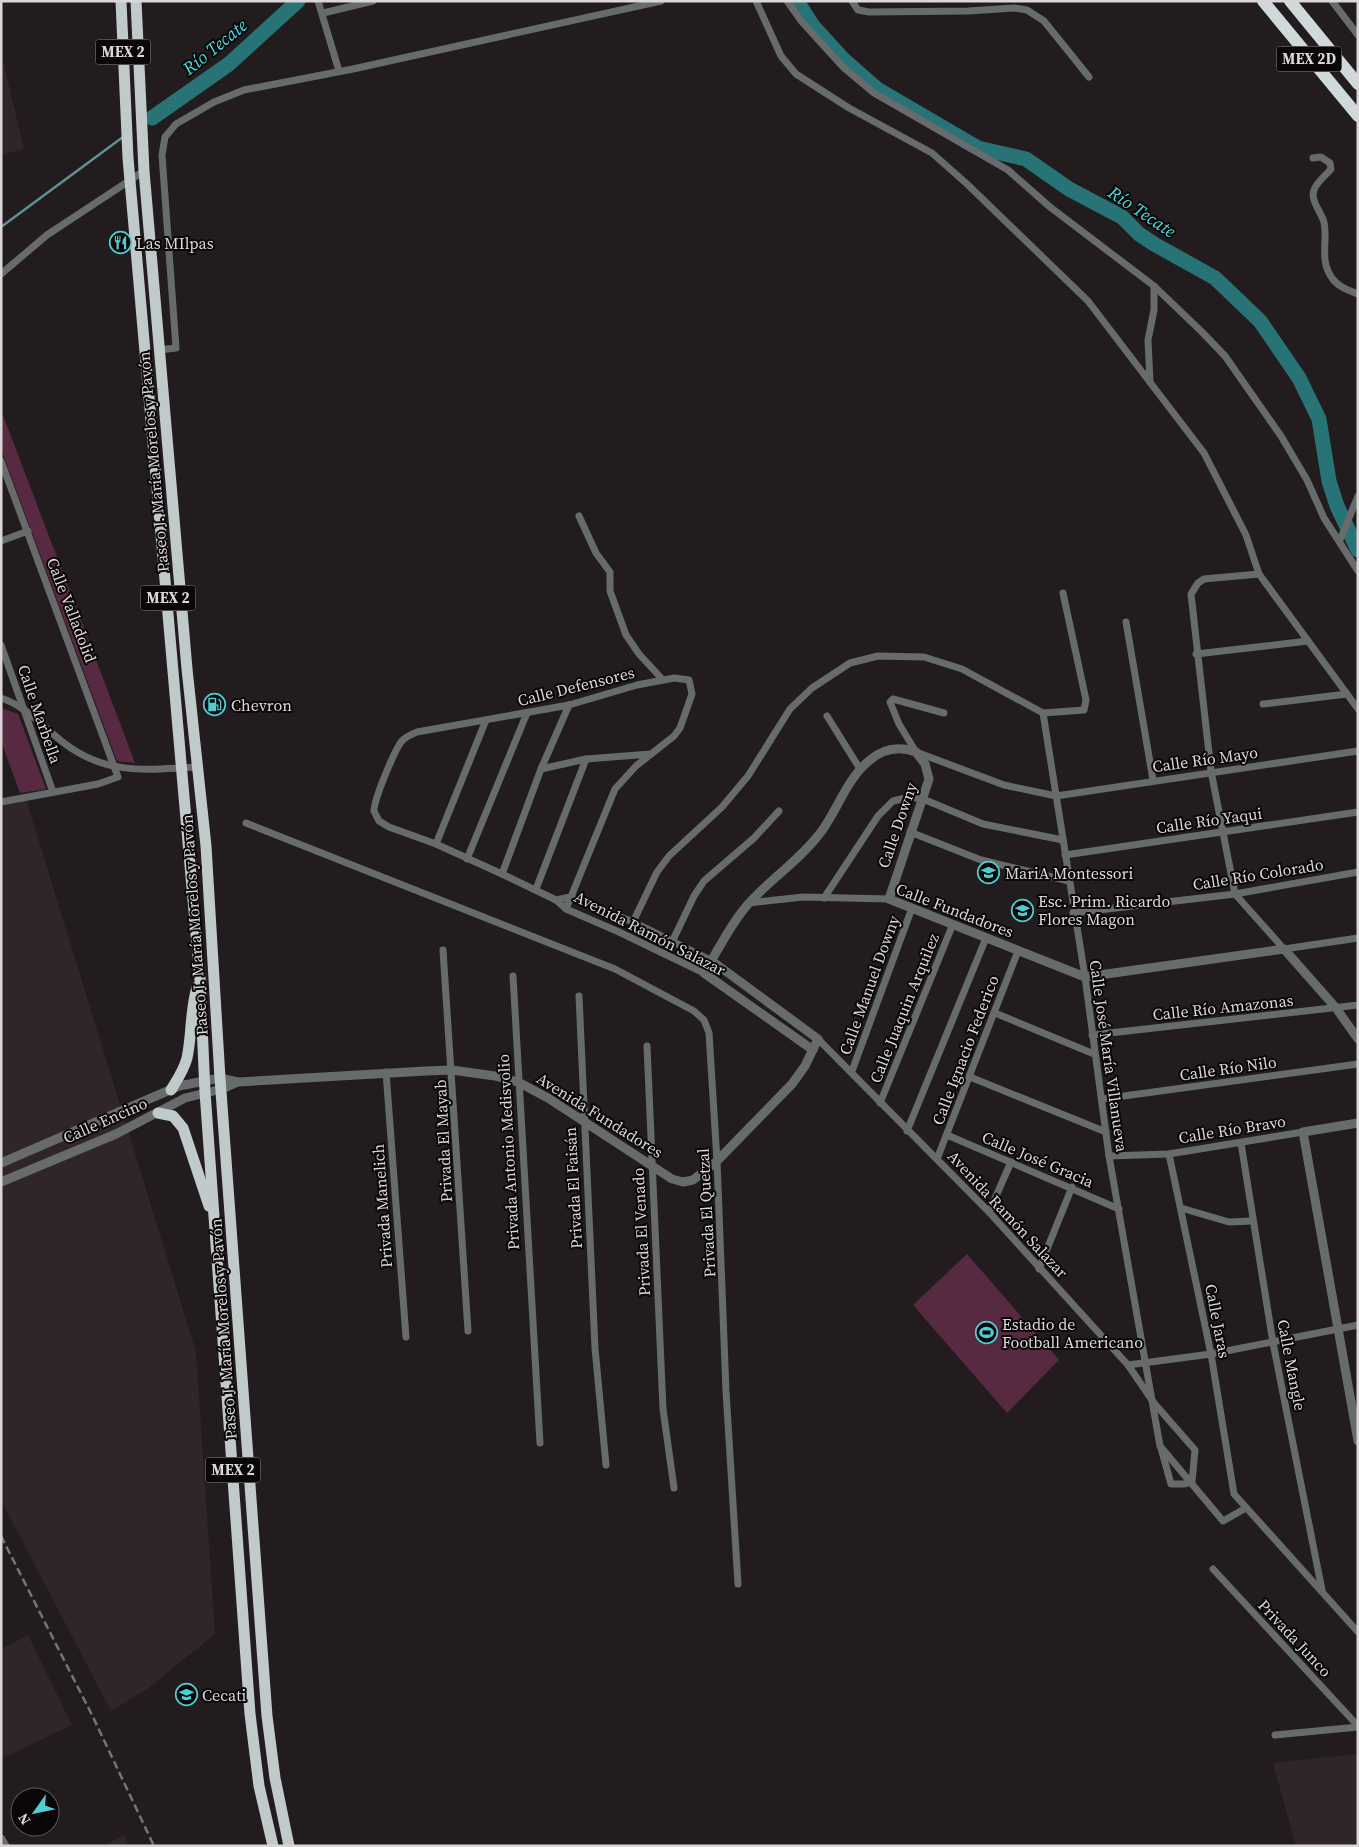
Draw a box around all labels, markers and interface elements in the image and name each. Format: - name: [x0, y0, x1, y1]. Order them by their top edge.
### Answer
- water label: Río Tecate: [176, 12, 253, 81]
- road number: MEX 2: [96, 40, 150, 64]
- road number: MEX 2D: [1276, 46, 1342, 72]
- water label: Río Tecate: [1103, 179, 1182, 244]
- restaurant icon: Las MIlpas: [108, 231, 132, 255]
- place label: Las MIlpas: [136, 232, 214, 254]
- street label: Paseo J. María Morelos y Pavón: [132, 350, 174, 573]
- street label: Calle Valladolid: [42, 554, 102, 666]
- road number: MEX 2: [140, 586, 196, 610]
- street label: Calle Defensores: [515, 661, 637, 711]
- street label: Calle Marbella: [13, 662, 67, 767]
- fuel station icon: Chevron: [203, 693, 227, 717]
- place label: Chevron: [231, 694, 292, 716]
- street label: Calle Río Mayo: [1151, 741, 1259, 777]
- street label: Calle Downy: [872, 778, 922, 871]
- street label: Calle Río Yaqui: [1155, 802, 1264, 838]
- street label: Paseo J. María Morelos y Pavón: [175, 813, 213, 1036]
- street label: Calle Río Colorado: [1191, 853, 1325, 895]
- school or university icon: MariA Montessori: [977, 861, 1001, 885]
- place label: MariA Montessori: [1005, 862, 1133, 884]
- street label: Calle Fundadores: [893, 877, 1017, 943]
- street label: Avenida Ramón Salazar: [571, 885, 730, 981]
- place label: Esc. Prim. Ricardo Flores Magon: [1038, 890, 1170, 930]
- school or university icon: Esc. Prim. Ricardo Flores Magon: [1010, 898, 1034, 922]
- street label: Calle Manuel Downy: [834, 911, 905, 1058]
- street label: Calle Juaquin Arquilez: [864, 930, 944, 1086]
- street label: Calle José María Villanueva: [1085, 959, 1133, 1154]
- street label: Calle Ignacio Federico: [926, 972, 1004, 1128]
- street label: Calle Río Amazonas: [1152, 989, 1295, 1025]
- street label: Calle Río Nilo: [1178, 1050, 1278, 1086]
- street label: Privada Antonio Medisvolio: [492, 1053, 524, 1251]
- street label: Avenida Fundadores: [533, 1067, 668, 1163]
- street label: Privada El Mayab: [429, 1079, 457, 1203]
- street label: Calle Encino: [59, 1092, 151, 1148]
- street label: Calle Río Bravo: [1177, 1110, 1287, 1148]
- street label: Privada El Faisán: [559, 1126, 587, 1249]
- street label: Calle José Gracia: [979, 1126, 1098, 1193]
- street label: Privada Manelich: [367, 1143, 397, 1269]
- street label: Avenida Ramón Salazar: [943, 1145, 1073, 1283]
- street label: Privada El Quetzal: [692, 1148, 720, 1278]
- street label: Privada El Venado: [627, 1167, 655, 1297]
- street label: Paseo J. María Morelos y Pavón: [204, 1217, 242, 1440]
- street label: Calle Jaras: [1200, 1282, 1236, 1360]
- place label: Estadio de Football Americano: [1002, 1313, 1143, 1353]
- street label: Calle Mangle: [1272, 1317, 1312, 1413]
- sports icon: Estadio de Football Americano: [974, 1321, 998, 1345]
- road number: MEX 2: [206, 1458, 260, 1482]
- street label: Privada Junco: [1253, 1595, 1337, 1682]
- school or university icon: Cecati: [174, 1683, 198, 1707]
- place label: Cecati: [202, 1684, 246, 1706]
- north arrow: [10, 1787, 60, 1837]
- text: N: [13, 1809, 35, 1829]

